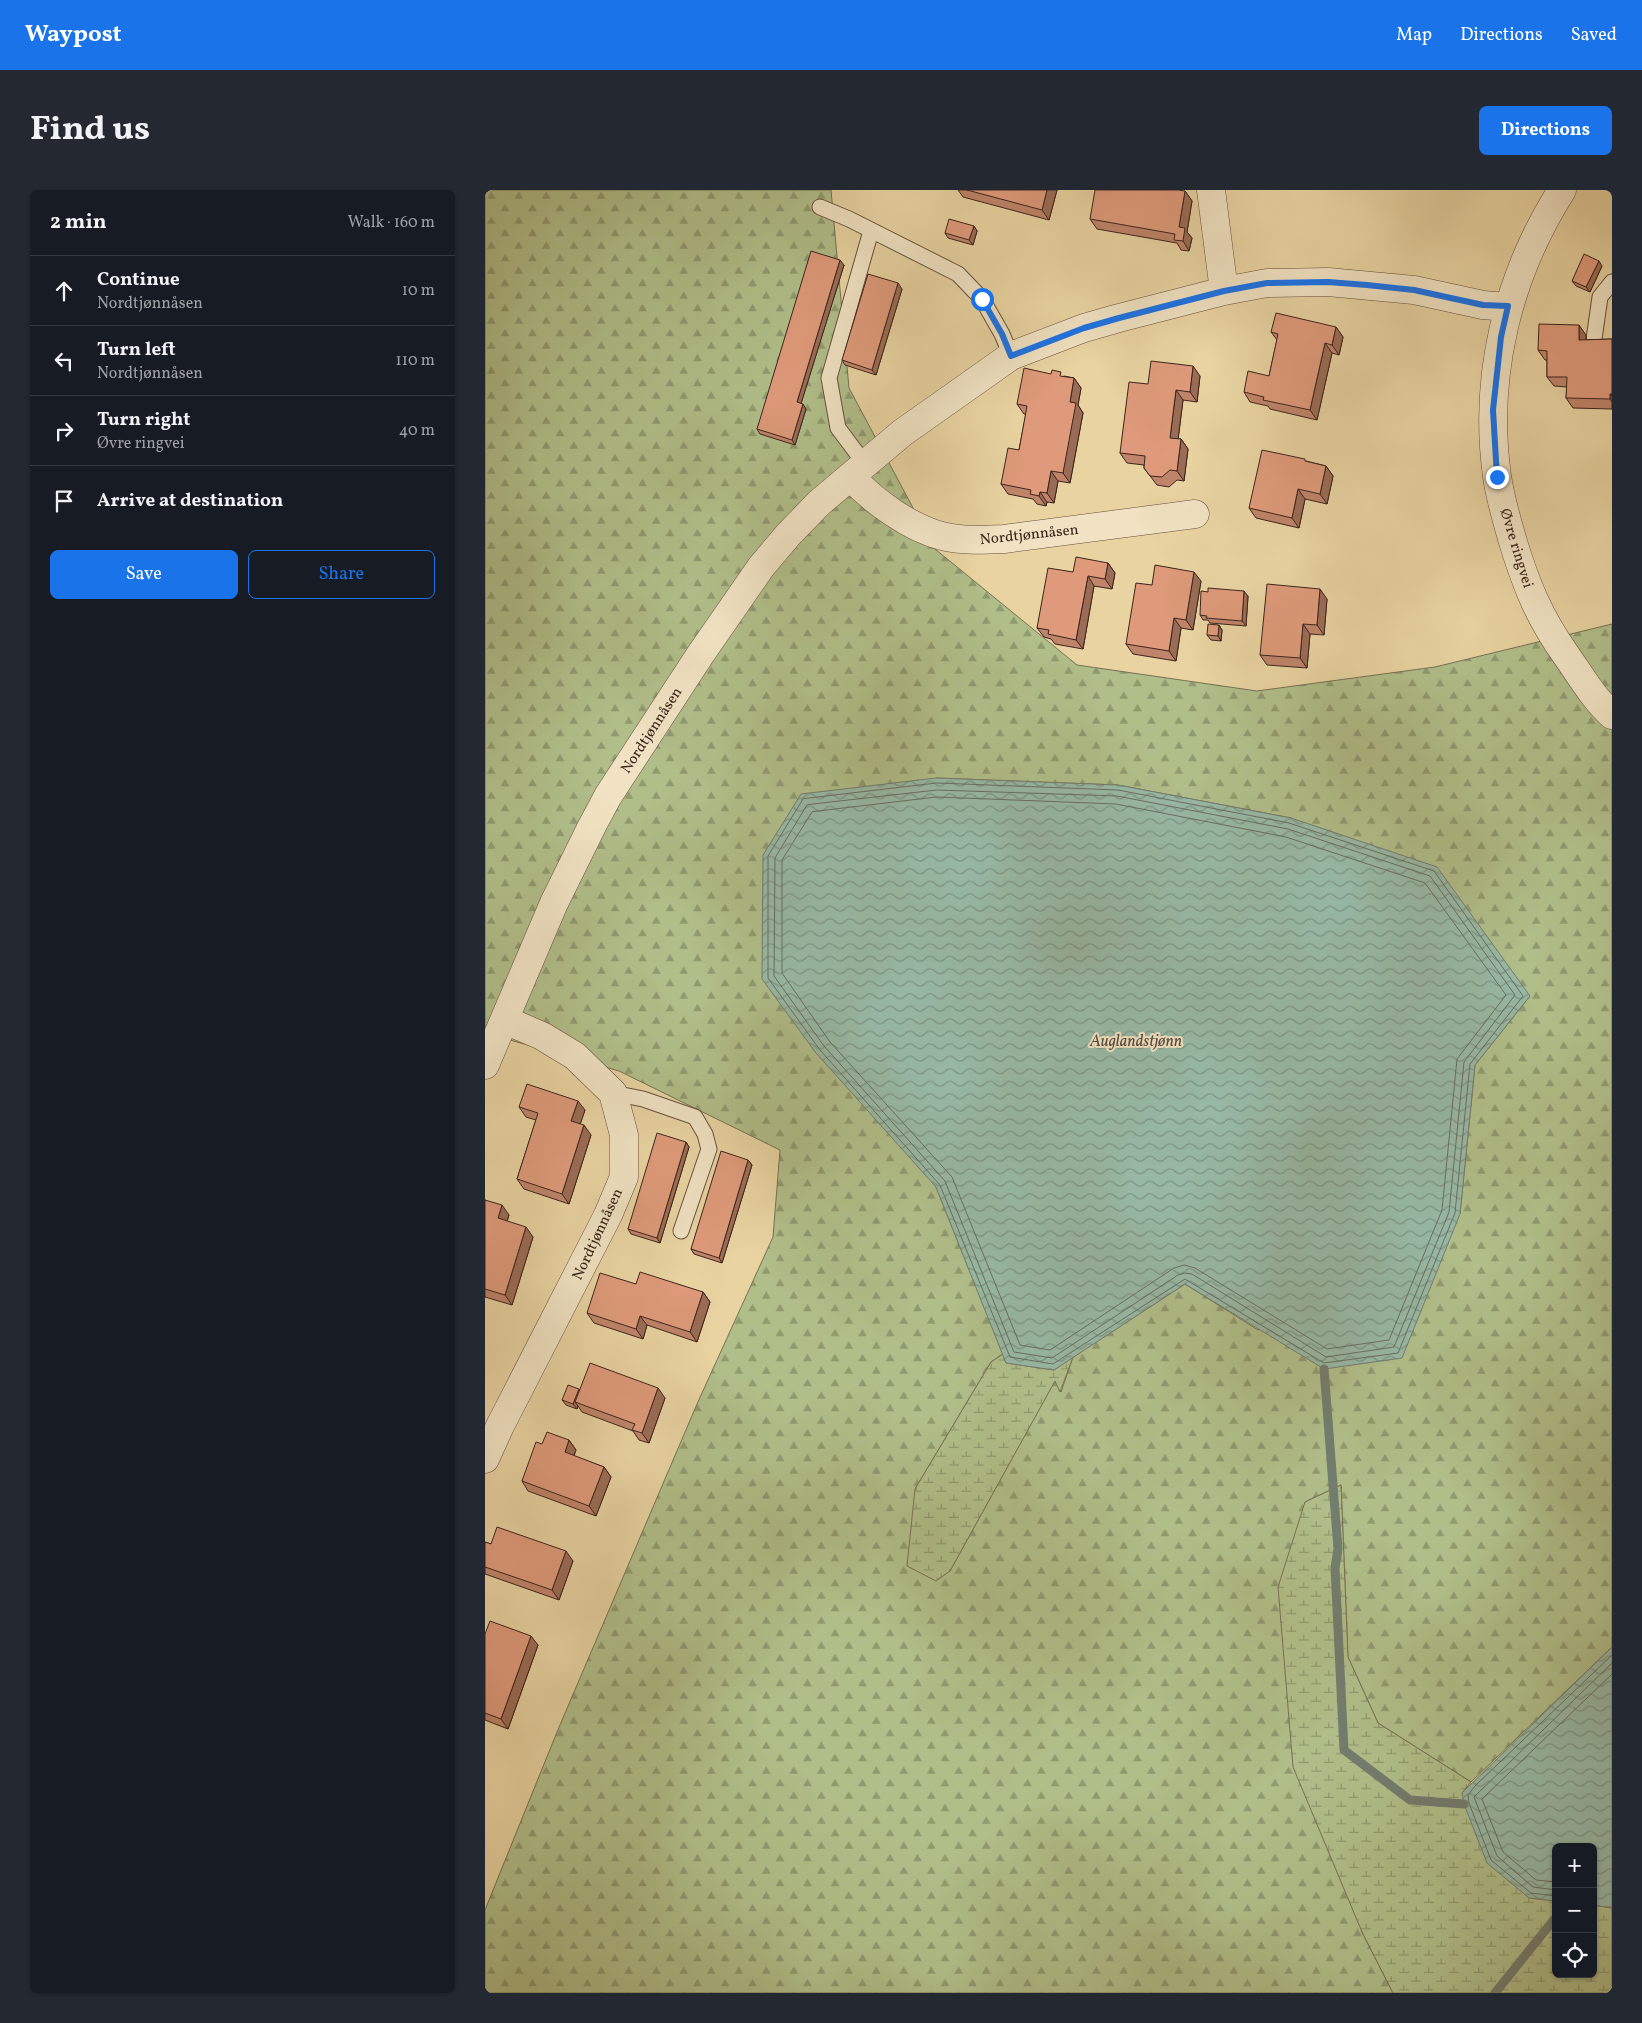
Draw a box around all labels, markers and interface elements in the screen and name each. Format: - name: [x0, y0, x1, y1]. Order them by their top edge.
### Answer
- text: Waypost: [25, 18, 122, 52]
- text: Map: [1396, 23, 1432, 48]
- text: Directions: [1460, 23, 1543, 48]
- text: Saved: [1571, 23, 1617, 48]
- text: Find us: [30, 106, 150, 154]
- button: Directions: [1479, 106, 1612, 155]
- text: 2 min: [50, 208, 107, 237]
- text: Walk · 160 m: [348, 212, 435, 234]
- text: Continue: [97, 267, 180, 293]
- icon: ahead: [50, 277, 78, 305]
- text: 10 m: [402, 280, 435, 302]
- route start: [971, 288, 994, 311]
- text: Nordtjønnåsen: [97, 293, 203, 315]
- text: Turn left: [97, 337, 176, 363]
- icon: left: [50, 347, 78, 375]
- text: 110 m: [396, 350, 435, 372]
- text: Nordtjønnåsen: [97, 363, 203, 385]
- text: Turn right: [97, 407, 190, 433]
- icon: right: [50, 417, 78, 445]
- text: 40 m: [399, 420, 435, 442]
- text: Øvre ringvei: [97, 433, 185, 455]
- route end: [1486, 466, 1509, 489]
- icon: arrive: [50, 487, 78, 515]
- text: Arrive at destination: [97, 488, 283, 514]
- street label: Øvre ringvei: [1494, 506, 1538, 591]
- street label: Nordtjønnåsen: [979, 520, 1080, 551]
- button: Save: [50, 550, 238, 599]
- button: Share: [248, 550, 435, 599]
- street label: Nordtjønnåsen: [616, 683, 688, 778]
- water label: Auglandstjønn: [1089, 1031, 1182, 1053]
- street label: Nordtjønnåsen: [568, 1185, 629, 1284]
- map controls: [1552, 1843, 1597, 1978]
- button: +: [1552, 1843, 1597, 1888]
- button: −: [1552, 1888, 1597, 1933]
- button: locate: [1552, 1933, 1597, 1978]

